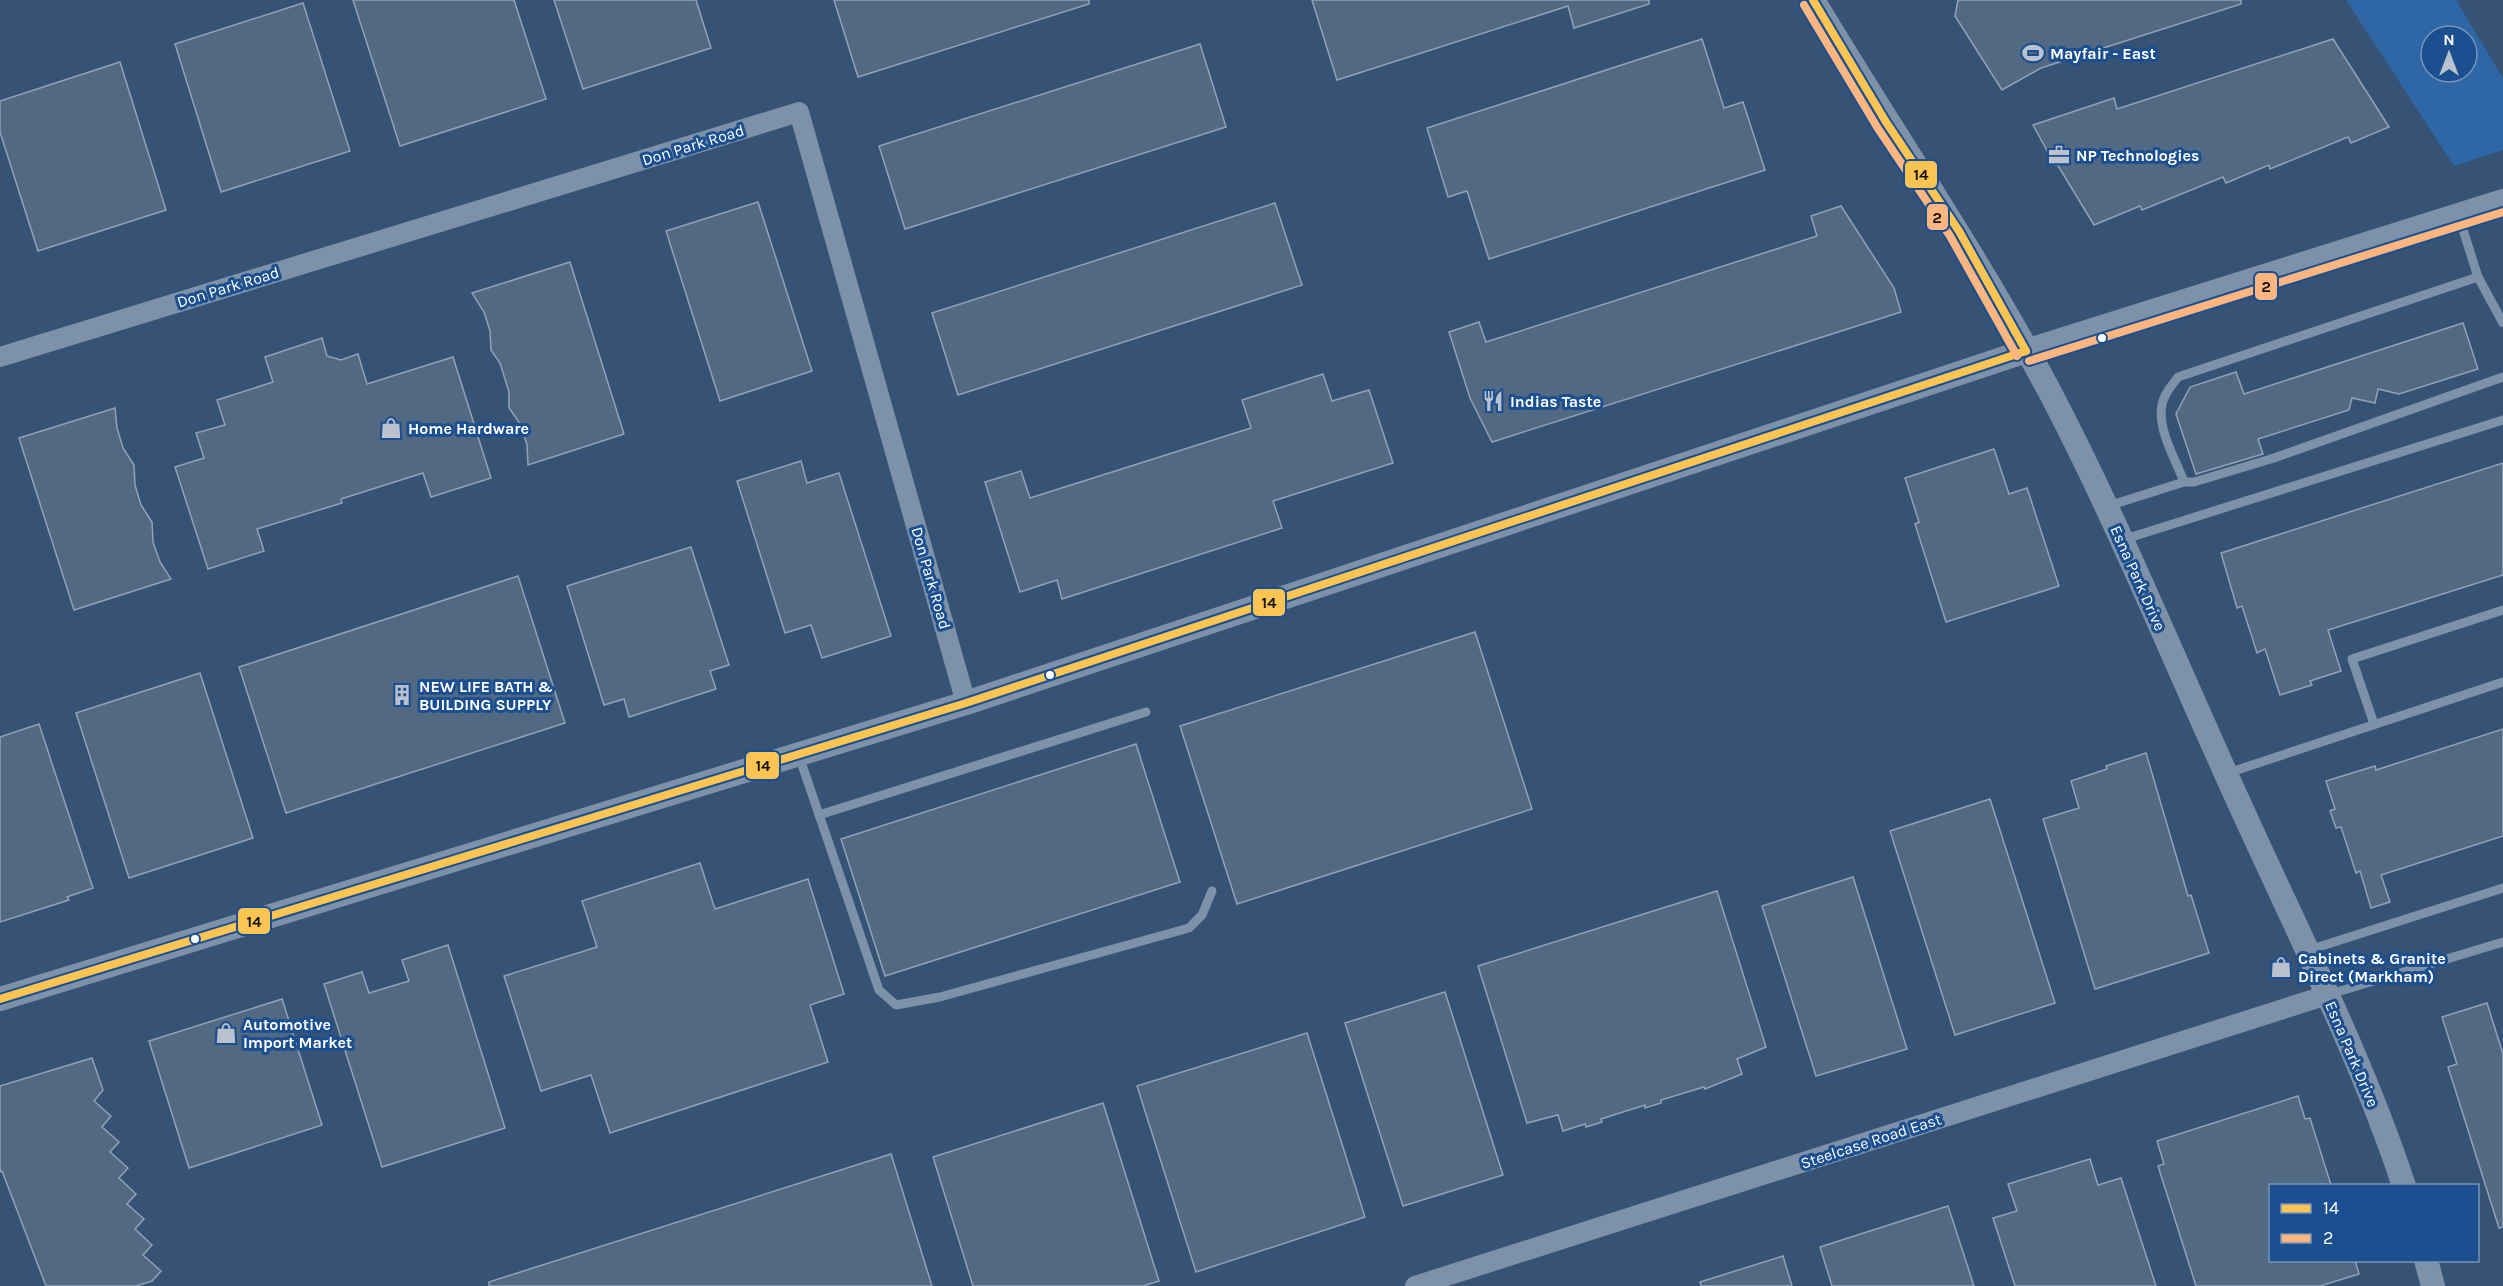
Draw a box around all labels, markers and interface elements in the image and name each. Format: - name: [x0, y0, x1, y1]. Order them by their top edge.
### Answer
- north arrow: [2419, 24, 2479, 84]
- text: N: [2443, 30, 2455, 49]
- sports icon: Mayfair - East: [2021, 41, 2045, 65]
- place label: Mayfair - East: [2050, 44, 2156, 63]
- street label: Don Park Road: [640, 120, 746, 170]
- office icon: NP Technologies: [2047, 143, 2071, 167]
- place label: NP Technologies: [2076, 146, 2199, 165]
- line badge: 14: [1904, 160, 1938, 189]
- text: 14: [1913, 165, 1929, 184]
- line badge: 2: [1926, 203, 1949, 231]
- text: 2: [1932, 208, 1942, 227]
- street label: Don Park Road: [175, 262, 281, 312]
- line badge: 2: [2254, 272, 2278, 301]
- text: 2: [2261, 277, 2271, 296]
- unlabelled marker: [2096, 332, 2108, 344]
- restaurant icon: Indias Taste: [1481, 389, 1505, 413]
- place label: Indias Taste: [1510, 392, 1601, 411]
- shop icon: Home Hardware: [379, 416, 403, 440]
- place label: Home Hardware: [408, 419, 529, 438]
- street label: Esna Park Drive: [2106, 522, 2170, 634]
- street label: Don Park Road: [907, 525, 955, 631]
- line badge: 14: [1252, 588, 1286, 617]
- text: 14: [1261, 593, 1277, 612]
- unlabelled marker: [1044, 669, 1056, 681]
- place label: NEW LIFE BATH & BUILDING SUPPLY: [419, 677, 553, 714]
- building icon: NEW LIFE BATH & BUILDING SUPPLY: [390, 683, 414, 707]
- line badge: 14: [745, 751, 780, 780]
- text: 14: [755, 756, 771, 775]
- line badge: 14: [237, 907, 271, 935]
- text: 14: [246, 912, 262, 931]
- unlabelled marker: [189, 933, 201, 945]
- place label: Cabinets & Granite Direct (Markham): [2298, 949, 2446, 986]
- shop icon: Cabinets & Granite Direct (Markham): [2269, 955, 2293, 979]
- street label: Esna Park Drive: [2321, 998, 2383, 1110]
- place label: Automotive Import Market: [243, 1015, 352, 1052]
- shop icon: Automotive Import Market: [214, 1021, 238, 1045]
- street label: Steelcase Road East: [1798, 1109, 1944, 1173]
- legend: [2269, 1184, 2479, 1262]
- text: 14: [2323, 1197, 2339, 1219]
- text: 2: [2323, 1227, 2333, 1249]

